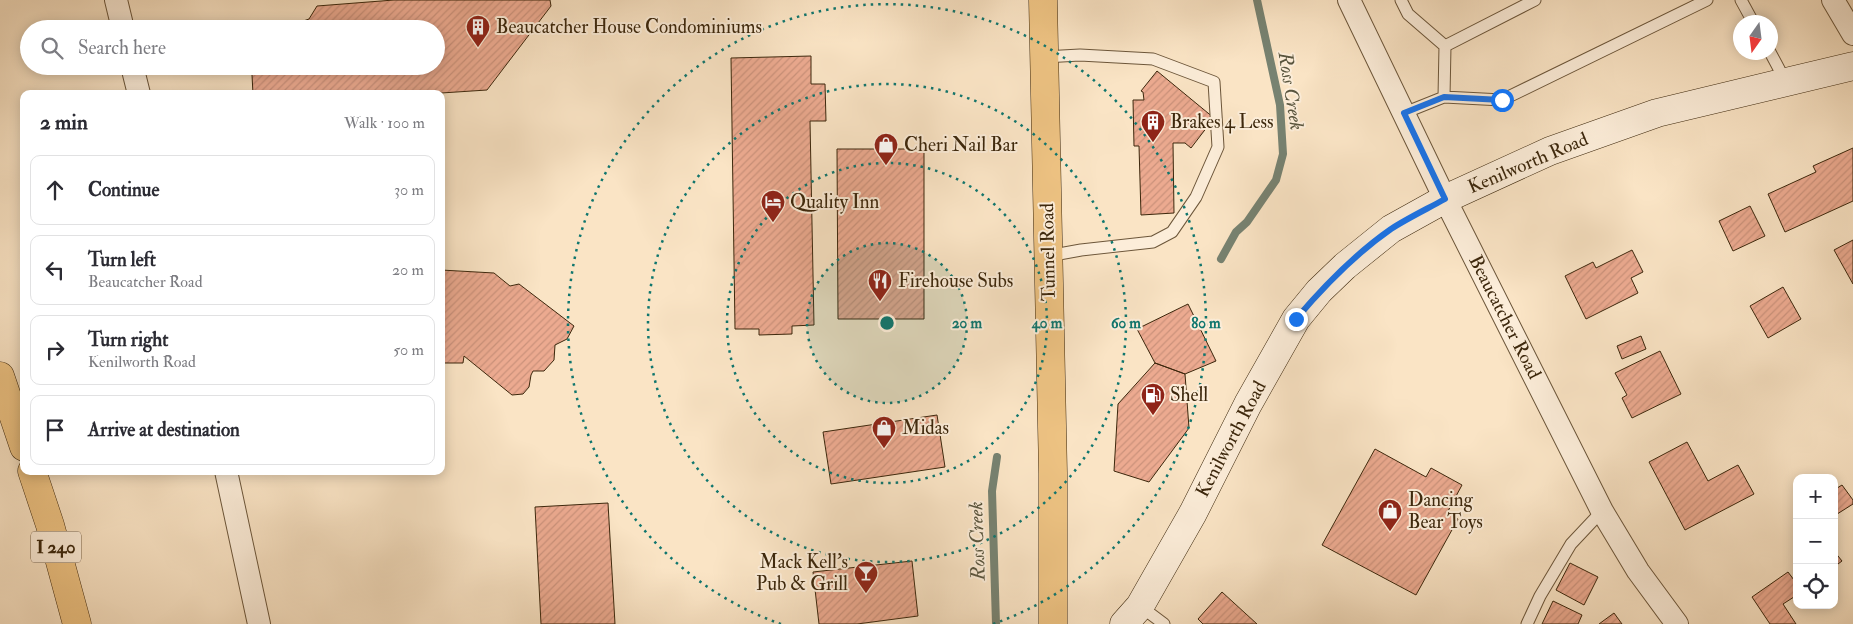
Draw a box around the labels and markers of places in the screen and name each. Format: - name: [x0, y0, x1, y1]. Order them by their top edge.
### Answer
- building icon: Beaucatcher House Condominiums: [465, 14, 491, 48]
- place label: Beaucatcher House Condominiums: [496, 15, 762, 39]
- building icon: Brakes 4 Less: [1140, 109, 1166, 143]
- place label: Brakes 4 Less: [1170, 110, 1273, 134]
- shop icon: Cheri Nail Bar: [873, 132, 899, 166]
- place label: Cheri Nail Bar: [904, 133, 1018, 157]
- hotel icon: Quality Inn: [760, 189, 786, 223]
- place label: Quality Inn: [790, 190, 879, 214]
- restaurant icon: Firehouse Subs: [867, 268, 893, 302]
- place label: Firehouse Subs: [898, 269, 1013, 293]
- centre of rings: [878, 314, 896, 332]
- fuel station icon: Shell: [1140, 382, 1166, 416]
- place label: Shell: [1170, 383, 1208, 407]
- shop icon: Midas: [871, 415, 897, 449]
- place label: Midas: [902, 416, 949, 440]
- place label: Dancing Bear Toys: [1408, 488, 1483, 534]
- shop icon: Dancing Bear Toys: [1377, 498, 1403, 532]
- place label: Mack Kell's Pub & Grill: [756, 550, 848, 596]
- bar icon: Mack Kell's Pub & Grill: [853, 560, 879, 594]

